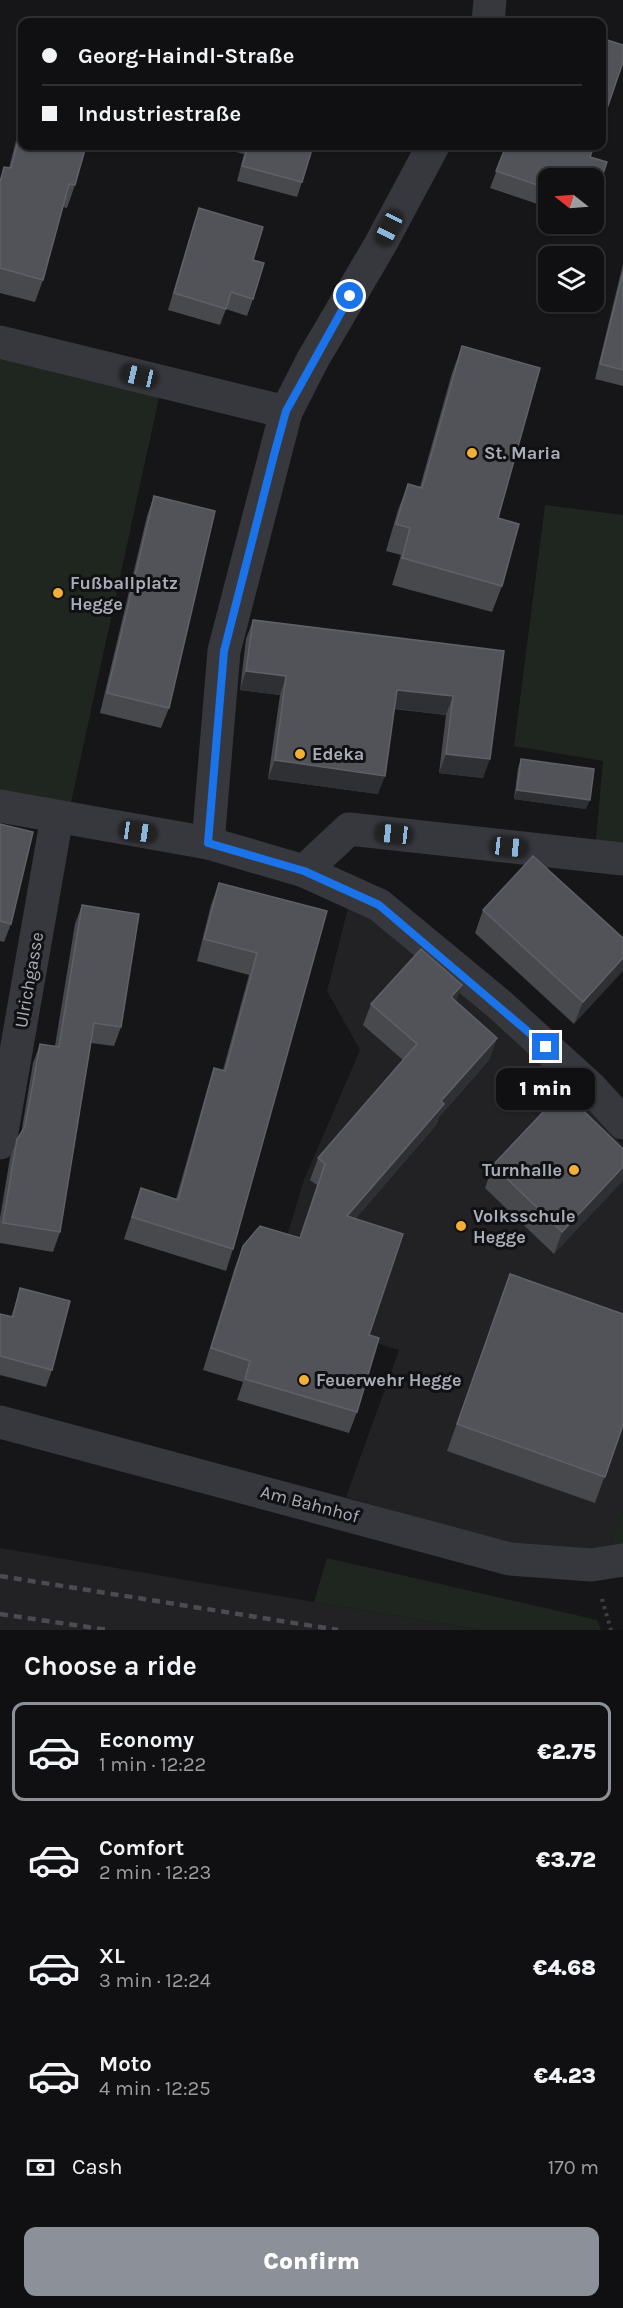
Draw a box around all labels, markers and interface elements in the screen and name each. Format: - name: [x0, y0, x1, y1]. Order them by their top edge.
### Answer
- text: Georg-Haindl-Straße: [78, 43, 294, 69]
- text: Industriestraße: [78, 101, 241, 127]
- north arrow: [538, 168, 604, 234]
- map controls: [538, 168, 604, 312]
- car: [373, 208, 405, 248]
- button: layers: [538, 246, 604, 312]
- route start: [336, 282, 363, 309]
- car: [119, 363, 159, 389]
- place label: St. Maria: [484, 442, 561, 464]
- marker: St. Maria: [465, 446, 479, 460]
- place label: Fußballplatz Hegge: [70, 572, 178, 615]
- marker: Fußballplatz Hegge: [51, 586, 65, 600]
- place label: Edeka: [312, 743, 364, 765]
- marker: Edeka: [293, 747, 307, 761]
- car: [119, 821, 157, 843]
- car: [375, 823, 413, 845]
- car: [490, 836, 528, 858]
- street label: Ulrichgasse: [10, 930, 48, 1030]
- route end: [532, 1033, 559, 1060]
- callout: 1 min: [496, 1068, 596, 1110]
- text: 1 min: [519, 1077, 572, 1100]
- place label: Turnhalle: [482, 1159, 562, 1181]
- marker: Turnhalle: [567, 1163, 581, 1177]
- place label: Volksschule Hegge: [473, 1205, 575, 1248]
- marker: Volksschule Hegge: [454, 1219, 468, 1233]
- place label: Feuerwehr Hegge: [316, 1369, 461, 1391]
- marker: Feuerwehr Hegge: [297, 1373, 311, 1387]
- street label: Am Bahnhof: [258, 1480, 362, 1528]
- text: Choose a ride: [24, 1650, 197, 1682]
- icon: car: [27, 1725, 81, 1779]
- text: Economy: [99, 1727, 194, 1753]
- text: €2.75: [537, 1739, 596, 1765]
- text: 1 min · 12:22: [99, 1753, 206, 1776]
- icon: car: [27, 1833, 81, 1887]
- text: Comfort: [99, 1835, 184, 1861]
- text: €3.72: [536, 1847, 596, 1873]
- text: 2 min · 12:23: [99, 1861, 211, 1884]
- icon: car: [27, 1941, 81, 1995]
- text: XL: [99, 1943, 125, 1969]
- text: €4.68: [533, 1955, 596, 1981]
- text: 3 min · 12:24: [99, 1969, 211, 1992]
- icon: car: [27, 2049, 81, 2103]
- text: Moto: [99, 2051, 152, 2077]
- text: €4.23: [534, 2063, 596, 2089]
- text: 4 min · 12:25: [99, 2077, 210, 2100]
- icon: cash: [24, 2151, 57, 2184]
- text: Cash: [72, 2154, 122, 2180]
- text: 170 m: [548, 2156, 599, 2179]
- button: Confirm: [24, 2227, 599, 2296]

